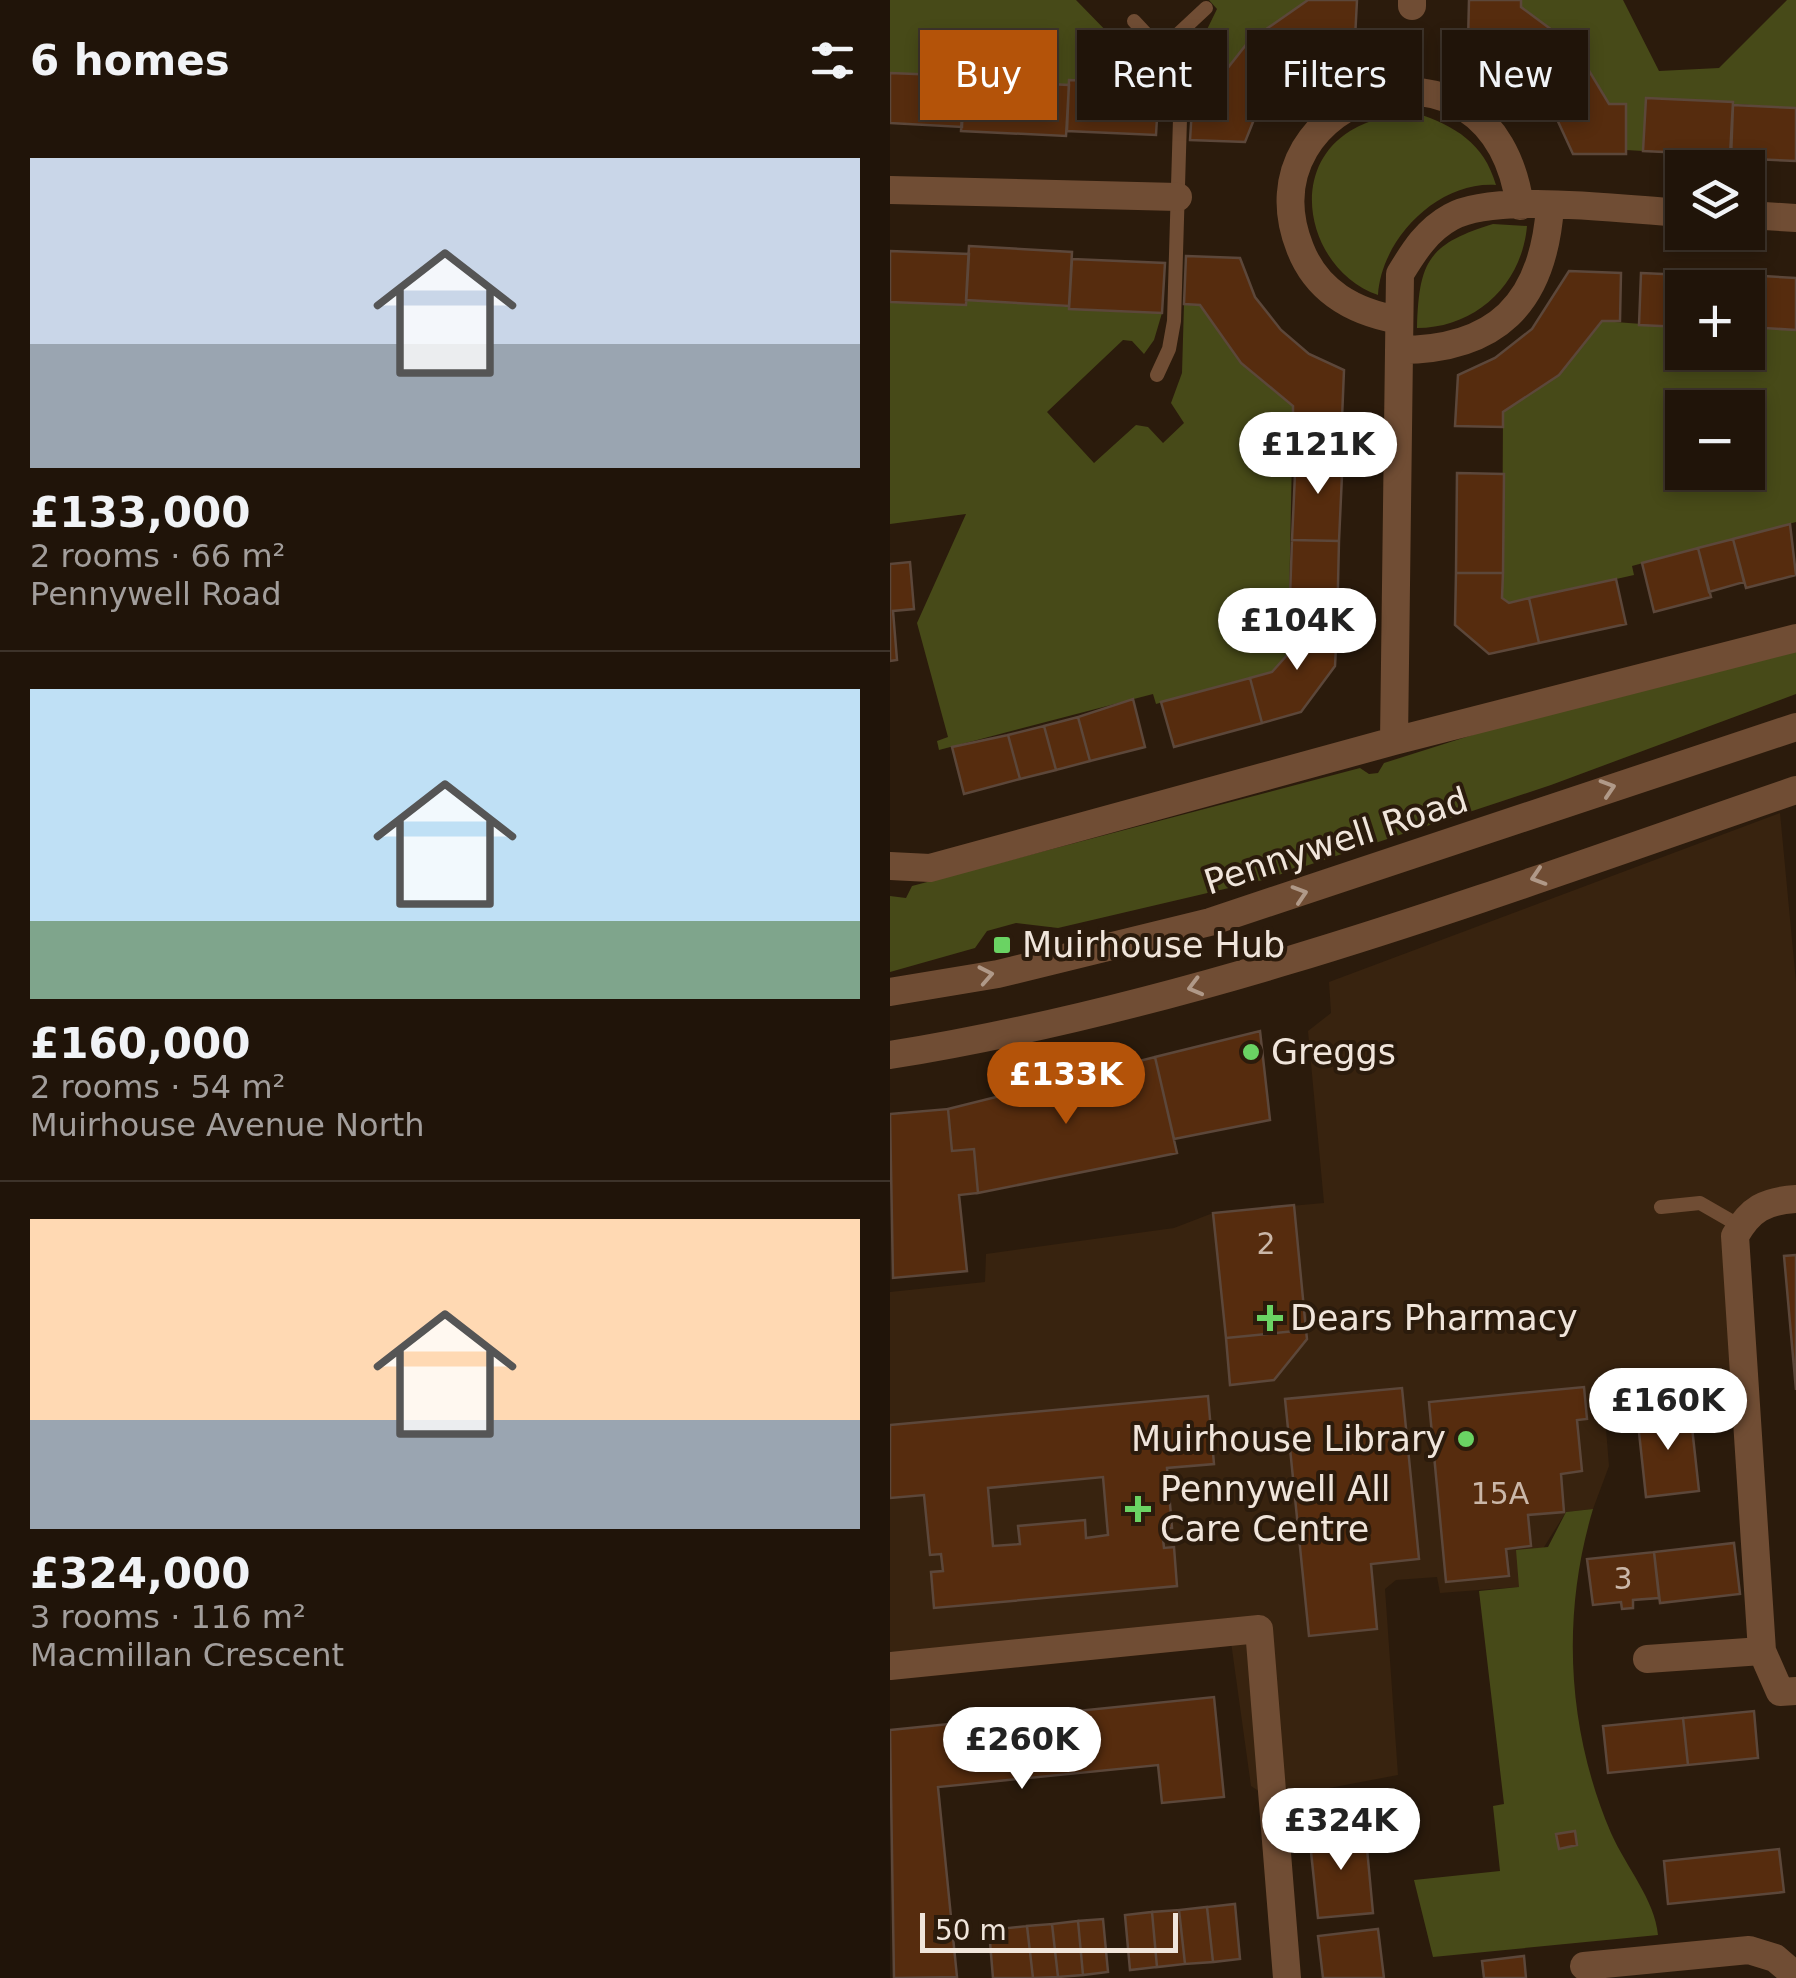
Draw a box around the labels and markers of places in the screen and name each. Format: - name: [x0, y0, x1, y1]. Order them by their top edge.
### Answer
- pin: £121K: [1248, 412, 1388, 497]
- pin: £104K: [1227, 588, 1367, 673]
- place label: Muirhouse Hub: [1022, 925, 1285, 965]
- marker: Muirhouse Hub: [991, 934, 1013, 956]
- place label: Greggs: [1271, 1032, 1396, 1072]
- marker: Greggs: [1240, 1041, 1262, 1063]
- pin: £133K: [996, 1042, 1136, 1127]
- place label: Dears Pharmacy: [1290, 1298, 1578, 1338]
- marker: Dears Pharmacy: [1259, 1307, 1281, 1329]
- pin: £160K: [1598, 1368, 1738, 1453]
- place label: Muirhouse Library: [1131, 1419, 1446, 1459]
- marker: Muirhouse Library: [1455, 1428, 1477, 1450]
- place label: Pennywell All Care Centre: [1160, 1469, 1391, 1549]
- marker: Pennywell All Care Centre: [1125, 1496, 1151, 1522]
- pin: £260K: [952, 1707, 1092, 1792]
- pin: £324K: [1271, 1788, 1411, 1873]

